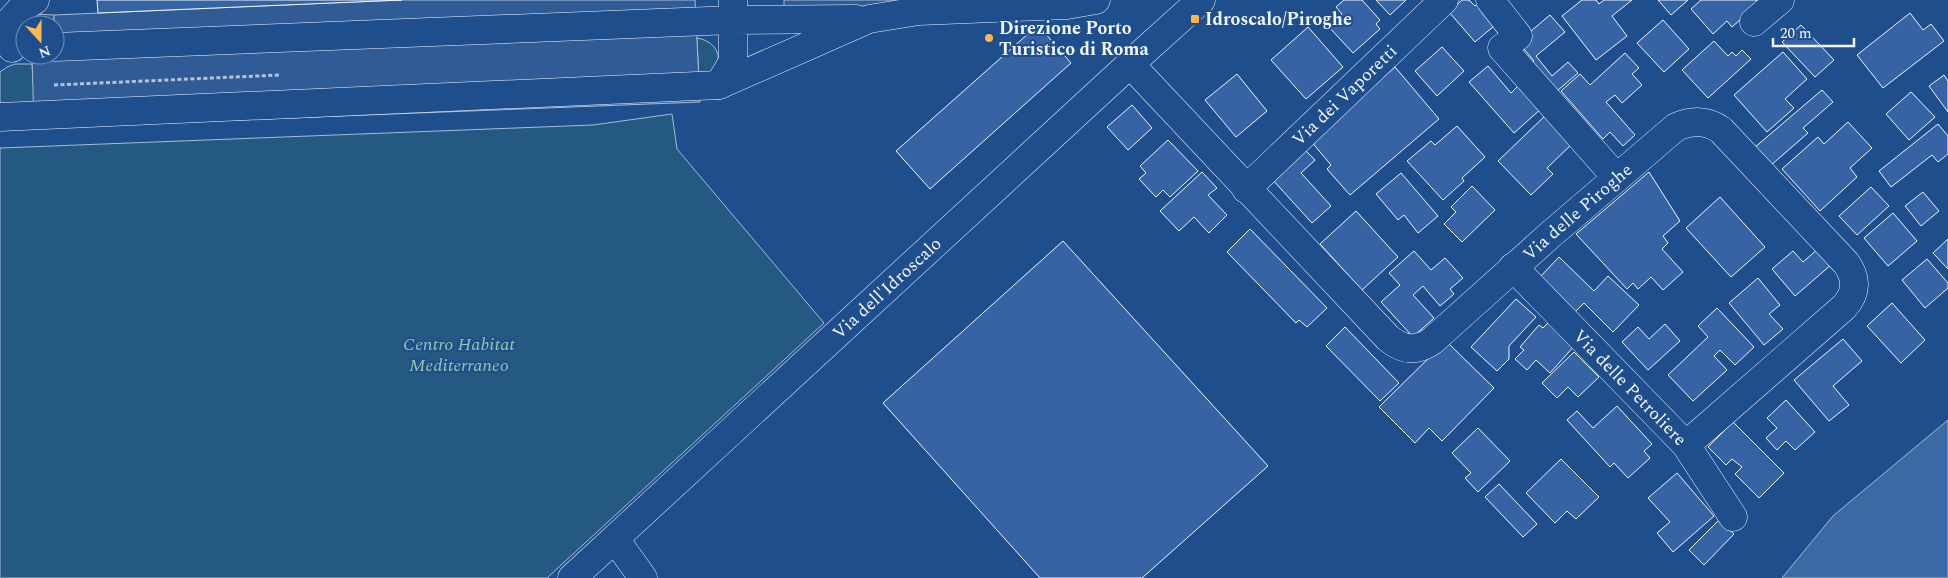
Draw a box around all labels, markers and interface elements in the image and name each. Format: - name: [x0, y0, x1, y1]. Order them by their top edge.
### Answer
- place label: Idroscalo/Piroghe: [1205, 6, 1352, 33]
- marker: Idroscalo/Piroghe: [1189, 13, 1201, 25]
- north arrow: [15, 15, 65, 65]
- place label: Direzione Porto Turistico di Roma: [999, 15, 1149, 63]
- scale bar: [1773, 15, 1854, 47]
- text: 20 m: [1780, 22, 1812, 45]
- marker: Direzione Porto Turistico di Roma: [983, 32, 995, 44]
- street label: Via dei Vaporetti: [1286, 38, 1403, 152]
- text: N: [35, 40, 54, 64]
- street label: Via delle Piroghe: [1516, 157, 1638, 267]
- street label: Via dell'Idroscalo: [826, 231, 948, 345]
- street label: Via delle Petroliere: [1567, 323, 1693, 452]
- park label: Centro Habitat Mediterraneo: [403, 331, 515, 379]

